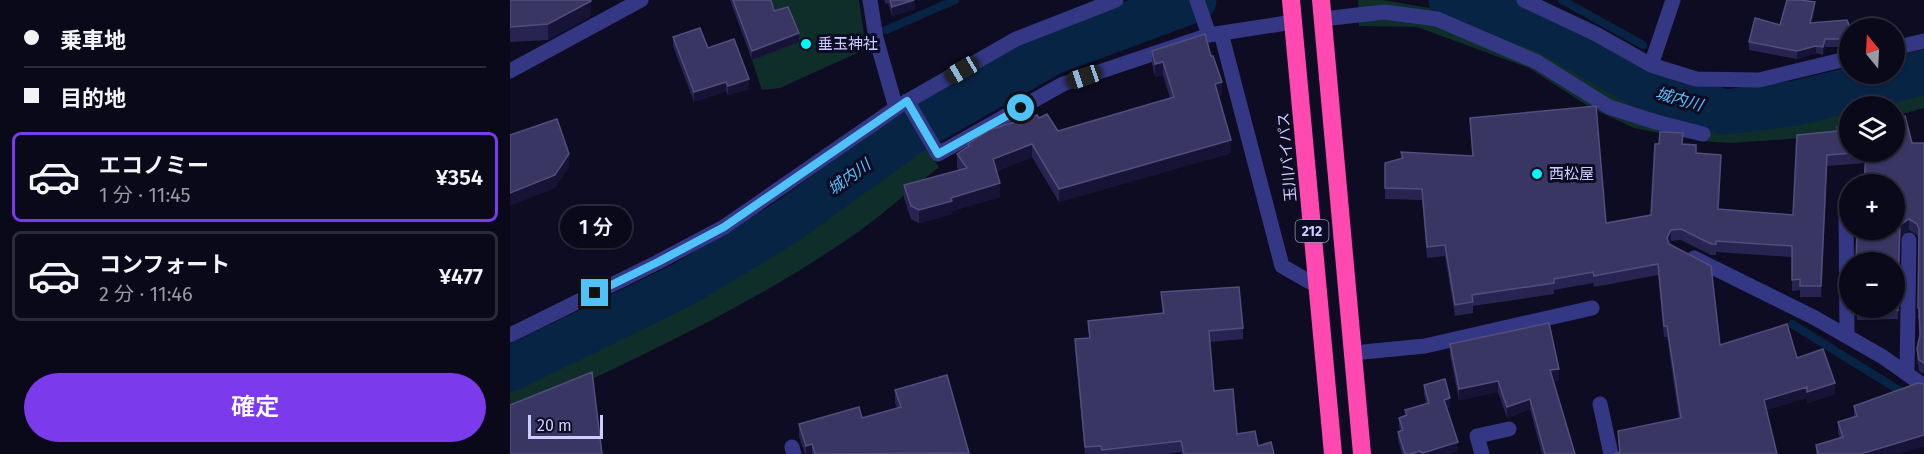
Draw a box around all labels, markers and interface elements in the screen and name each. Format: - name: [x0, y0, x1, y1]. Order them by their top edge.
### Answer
- north arrow: [1839, 18, 1905, 84]
- map controls: [1839, 18, 1905, 318]
- text: 乗車地: [60, 27, 126, 54]
- place label: 垂玉神社: [818, 35, 878, 53]
- marker: 垂玉神社: [799, 37, 813, 51]
- car: [942, 53, 982, 87]
- car: [1064, 63, 1104, 91]
- water label: 城内川: [1653, 83, 1707, 115]
- text: 目的地: [60, 85, 126, 112]
- route start: [1007, 94, 1034, 121]
- button: layers: [1839, 96, 1905, 162]
- street label: 玉川バイパス: [1274, 112, 1300, 202]
- icon: car: [27, 150, 81, 204]
- text: エコノミー: [99, 152, 209, 179]
- water label: 城内川: [824, 154, 876, 199]
- text: ¥354: [436, 164, 483, 191]
- place label: 西松屋: [1549, 165, 1594, 183]
- marker: 西松屋: [1530, 167, 1544, 181]
- button: +: [1839, 174, 1905, 240]
- text: 1 分 · 11:45: [99, 183, 191, 207]
- callout: 1 分: [559, 206, 631, 248]
- text: 1 分: [579, 215, 613, 239]
- road number: 212: [1296, 220, 1328, 242]
- icon: car: [27, 249, 81, 303]
- text: コンフォート: [99, 251, 230, 278]
- button: −: [1839, 252, 1905, 318]
- text: ¥477: [439, 263, 483, 290]
- route end: [581, 279, 608, 306]
- text: 2 分 · 11:46: [99, 282, 193, 306]
- button: 確定: [24, 373, 486, 442]
- scale bar: [528, 412, 603, 440]
- text: 20 m: [537, 416, 572, 435]

